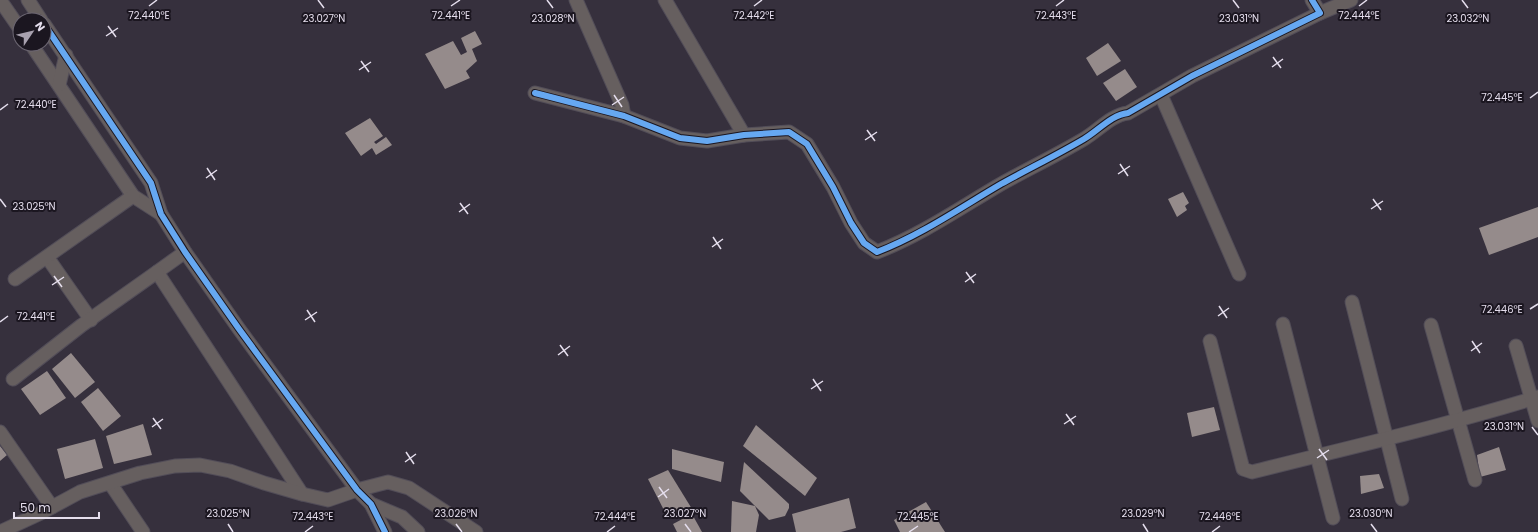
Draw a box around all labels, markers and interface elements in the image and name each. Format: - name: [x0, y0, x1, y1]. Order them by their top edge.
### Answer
- text: 72.440°E: [128, 8, 170, 23]
- text: 72.441°E: [432, 8, 470, 23]
- text: 72.442°E: [734, 8, 774, 23]
- text: 72.443°E: [1035, 8, 1077, 23]
- text: 72.444°E: [1338, 8, 1380, 23]
- text: 23.027°N: [303, 11, 345, 26]
- text: 23.028°N: [531, 11, 575, 26]
- text: 23.031°N: [1219, 11, 1259, 26]
- text: 23.032°N: [1447, 11, 1489, 26]
- north arrow: [12, 12, 52, 52]
- text: N: [31, 18, 49, 34]
- text: 72.445°E: [1481, 90, 1523, 105]
- text: 72.440°E: [15, 97, 57, 112]
- text: 23.025°N: [12, 199, 56, 214]
- text: 72.446°E: [1481, 302, 1523, 317]
- text: 72.441°E: [17, 309, 55, 324]
- text: 23.031°N: [1484, 419, 1524, 434]
- scale bar: [14, 494, 99, 520]
- text: 50 m: [20, 499, 51, 516]
- text: 23.025°N: [206, 506, 250, 521]
- text: 23.026°N: [434, 506, 478, 521]
- text: 23.027°N: [664, 506, 706, 521]
- text: 23.029°N: [1121, 506, 1165, 521]
- text: 23.030°N: [1349, 506, 1393, 521]
- text: 72.443°E: [292, 509, 334, 524]
- text: 72.444°E: [594, 509, 636, 524]
- text: 72.445°E: [897, 509, 939, 524]
- text: 72.446°E: [1199, 509, 1241, 524]

